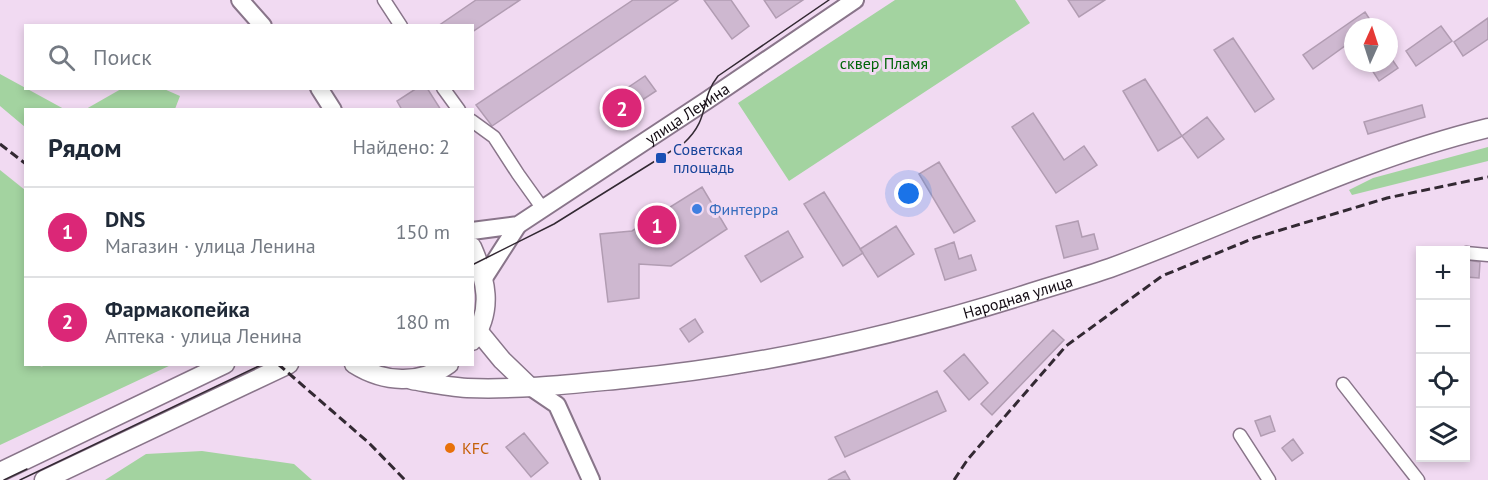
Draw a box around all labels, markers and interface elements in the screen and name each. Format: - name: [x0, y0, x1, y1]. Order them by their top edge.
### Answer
- north arrow: [1344, 18, 1398, 72]
- search box: [24, 24, 474, 90]
- icon: search: [45, 41, 78, 74]
- text: Поиск: [93, 43, 152, 71]
- park label: сквер Пламя: [840, 53, 928, 73]
- street label: улица Ленина: [641, 78, 733, 148]
- pin: 2: [602, 86, 642, 130]
- text: Рядом: [48, 131, 122, 164]
- text: Найдено: 2: [353, 134, 450, 160]
- place label: Советская площадь: [673, 139, 743, 177]
- marker: Советская площадь: [654, 151, 668, 165]
- your location: [894, 179, 923, 208]
- place label: Финтерра: [709, 199, 778, 219]
- pin: 1: [638, 202, 676, 248]
- marker: Финтерра: [690, 202, 704, 216]
- text: DNS: [105, 205, 145, 233]
- text: 1: [62, 219, 73, 245]
- text: 150 m: [396, 219, 450, 245]
- text: Магазин · улица Ленина: [105, 233, 316, 259]
- map controls: [1416, 246, 1470, 462]
- button: +: [1416, 246, 1470, 300]
- street label: Народная улица: [961, 271, 1075, 323]
- text: Фармакопейка: [105, 295, 250, 323]
- button: −: [1416, 300, 1470, 354]
- text: 2: [62, 309, 73, 335]
- text: 180 m: [396, 309, 450, 335]
- text: Аптека · улица Ленина: [105, 323, 302, 349]
- button: locate: [1416, 354, 1470, 408]
- button: layers: [1416, 408, 1470, 462]
- place label: KFC: [462, 438, 489, 458]
- marker: KFC: [443, 441, 457, 455]

